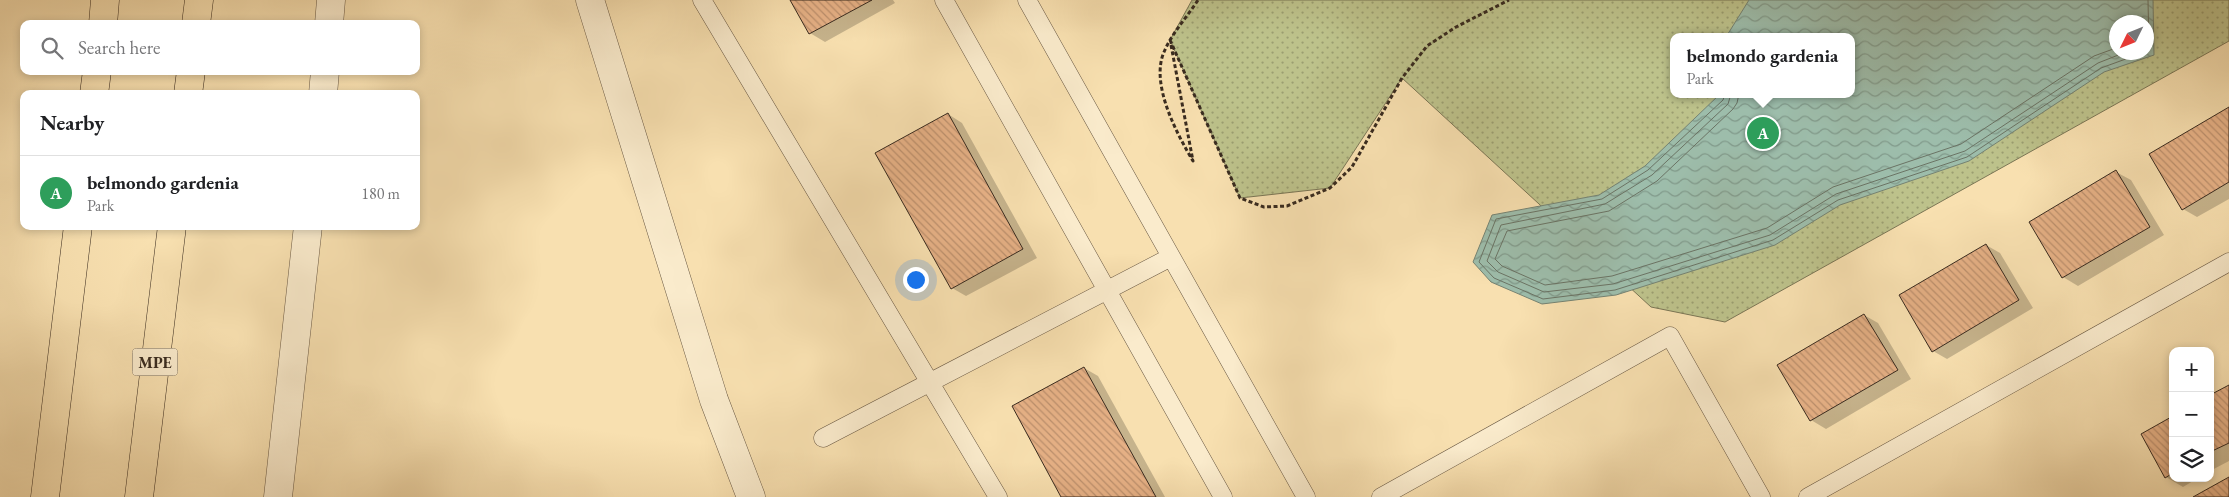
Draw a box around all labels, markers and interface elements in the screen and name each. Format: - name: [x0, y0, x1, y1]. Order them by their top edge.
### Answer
- north arrow: [2109, 15, 2154, 60]
- search box: [20, 20, 420, 75]
- popup: [1670, 33, 1855, 98]
- icon: search: [38, 34, 66, 62]
- text: Search here: [78, 35, 160, 60]
- text: belmondo gardenia: [1687, 43, 1838, 68]
- text: Park: [1687, 68, 1714, 89]
- text: Nearby: [40, 109, 104, 136]
- pin: A: [1747, 114, 1779, 152]
- text: belmondo gardenia: [87, 170, 239, 195]
- text: A: [50, 183, 62, 204]
- text: 180 m: [361, 183, 400, 204]
- text: Park: [87, 195, 114, 216]
- your location: [903, 267, 929, 293]
- map controls: [2169, 347, 2214, 482]
- button: +: [2169, 347, 2214, 392]
- road number: MPE: [132, 348, 178, 376]
- button: −: [2169, 392, 2214, 437]
- button: layers: [2169, 437, 2214, 482]

